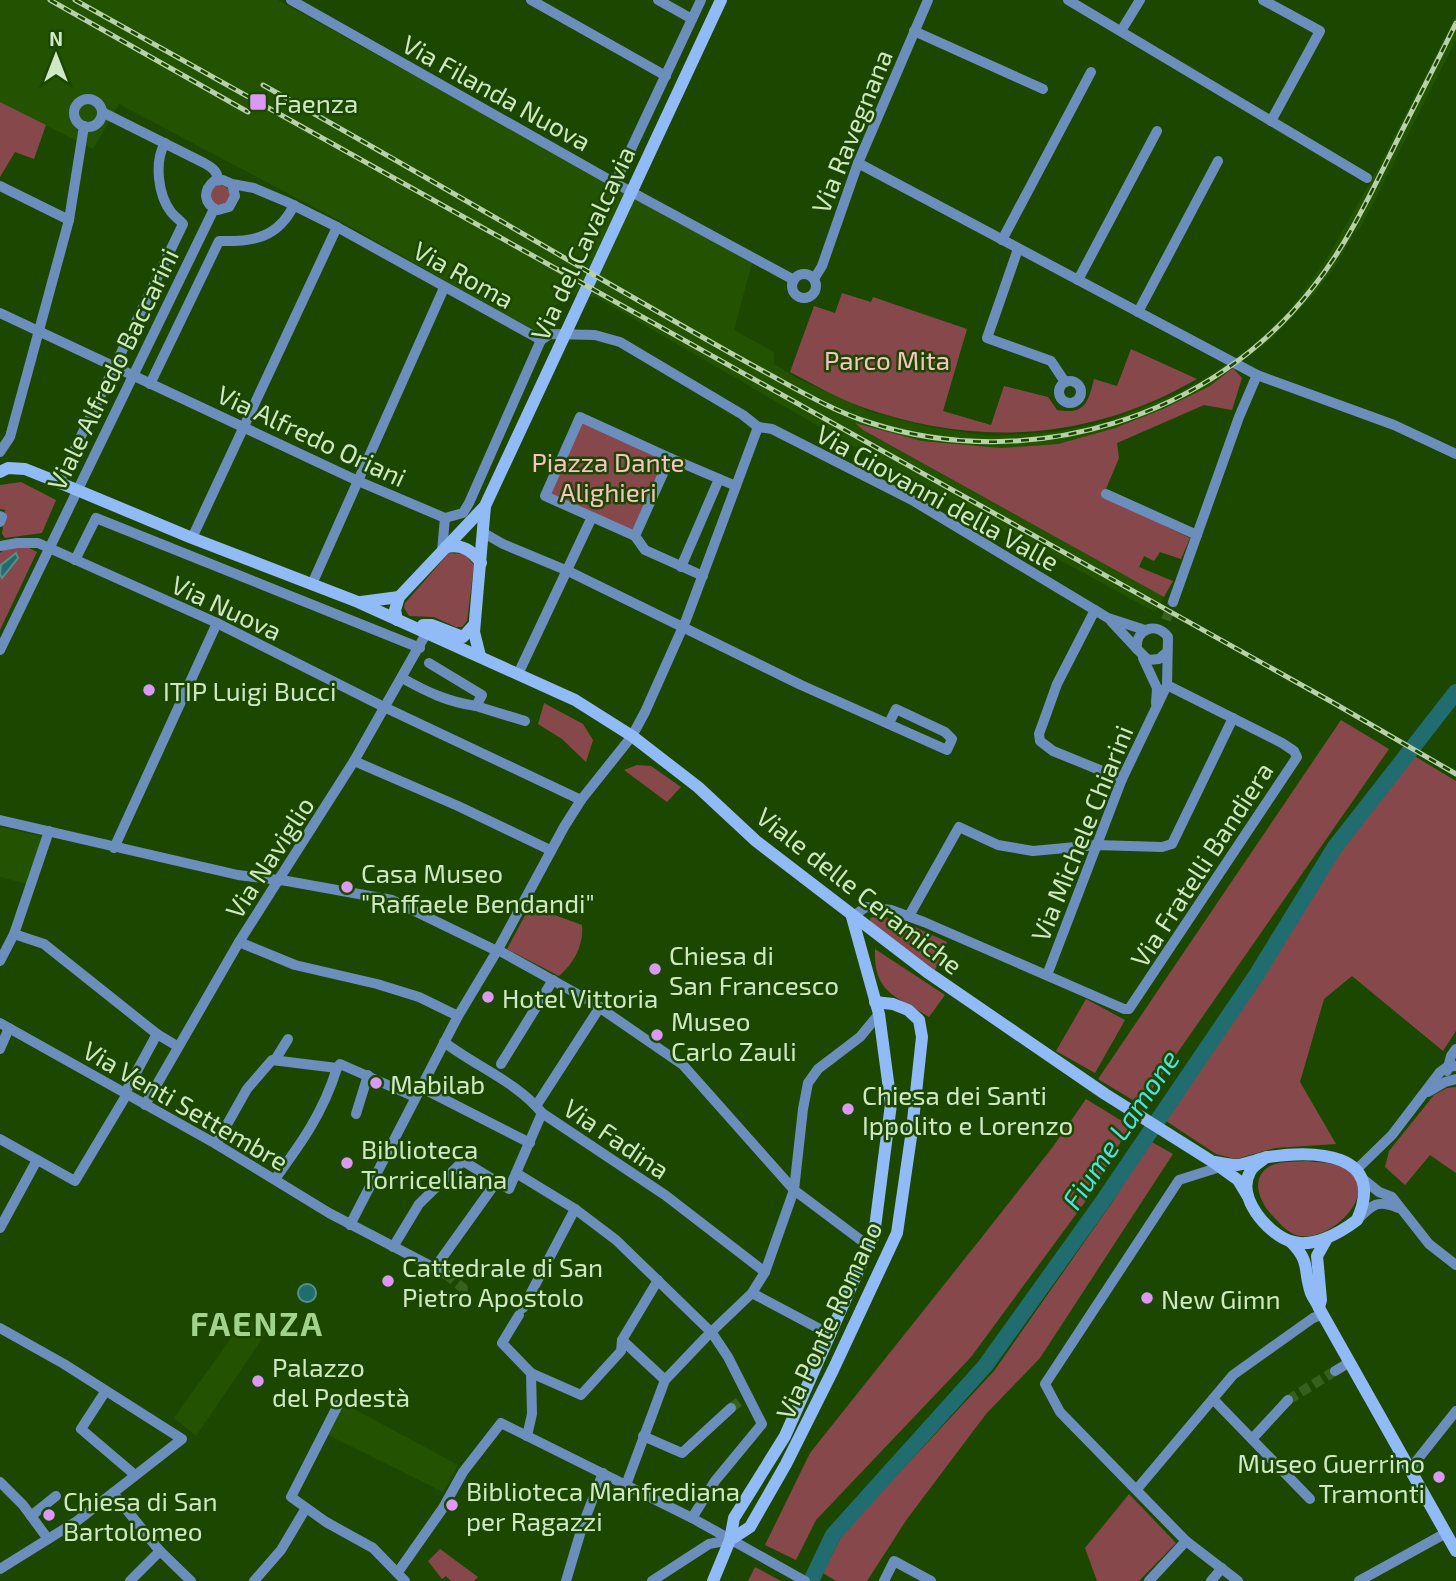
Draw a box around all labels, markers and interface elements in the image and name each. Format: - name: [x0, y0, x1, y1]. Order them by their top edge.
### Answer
- north arrow: [21, 21, 91, 91]
- text: N: [49, 27, 63, 50]
- street label: Via Filanda Nuova: [397, 27, 597, 157]
- street label: Via Ravegnana: [804, 45, 898, 217]
- place label: Faenza: [274, 87, 358, 118]
- marker: Faenza: [248, 92, 268, 112]
- street label: Via del Cavalcavia: [524, 141, 640, 345]
- street label: Via Roma: [408, 234, 520, 314]
- street label: Viale Alfredo Baccarini: [40, 243, 184, 495]
- park label: Parco Mita: [824, 344, 950, 375]
- street label: Via Alfredo Oriani: [213, 378, 411, 492]
- street label: Via Giovanni della Valle: [811, 417, 1065, 577]
- park label: Piazza Dante Alighieri: [531, 446, 685, 507]
- street label: Via Nuova: [167, 568, 287, 646]
- place label: ITIP Luigi Bucci: [163, 675, 336, 706]
- marker: ITIP Luigi Bucci: [141, 682, 157, 698]
- street label: Via Michele Chiarini: [1024, 721, 1138, 945]
- street label: Via Fratelli Bandiera: [1123, 756, 1279, 972]
- street label: Via Naviglio: [218, 790, 320, 924]
- street label: Viale delle Ceramiche: [751, 800, 969, 980]
- place label: Casa Museo "Raffaele Bendandi": [361, 857, 595, 918]
- marker: Casa Museo "Raffaele Bendandi": [339, 879, 355, 895]
- place label: Chiesa di San Francesco: [669, 939, 839, 1000]
- marker: Chiesa di San Francesco: [647, 961, 663, 977]
- place label: Hotel Vittoria: [502, 982, 658, 1013]
- marker: Hotel Vittoria: [480, 989, 496, 1005]
- place label: Museo Carlo Zauli: [671, 1005, 797, 1066]
- marker: Museo Carlo Zauli: [649, 1027, 665, 1043]
- street label: Via Venti Settembre: [78, 1034, 294, 1176]
- water label: Fiume Lamone: [1054, 1043, 1186, 1215]
- place label: Mabilab: [390, 1068, 485, 1099]
- marker: Mabilab: [368, 1075, 384, 1091]
- place label: Chiesa dei Santi Ippolito e Lorenzo: [862, 1079, 1073, 1140]
- street label: Via Fadina: [558, 1091, 676, 1185]
- marker: Chiesa dei Santi Ippolito e Lorenzo: [840, 1101, 856, 1117]
- place label: Biblioteca Torricelliana: [361, 1133, 507, 1194]
- marker: Biblioteca Torricelliana: [339, 1155, 355, 1171]
- street label: Via Ponte Romano: [769, 1216, 887, 1424]
- place label: Cattedrale di San Pietro Apostolo: [402, 1251, 603, 1312]
- marker: Cattedrale di San Pietro Apostolo: [380, 1273, 396, 1289]
- place label: New Gimn: [1161, 1283, 1281, 1314]
- marker: New Gimn: [1139, 1290, 1155, 1306]
- district label: FAENZA: [190, 1303, 324, 1343]
- place label: Palazzo del Podestà: [272, 1351, 410, 1412]
- marker: Palazzo del Podestà: [250, 1373, 266, 1389]
- place label: Museo Guerrino Tramonti: [1237, 1447, 1425, 1508]
- marker: Museo Guerrino Tramonti: [1431, 1469, 1447, 1485]
- place label: Biblioteca Manfrediana per Ragazzi: [466, 1475, 740, 1536]
- place label: Chiesa di San Bartolomeo: [63, 1485, 218, 1546]
- marker: Biblioteca Manfrediana per Ragazzi: [444, 1497, 460, 1513]
- marker: Chiesa di San Bartolomeo: [41, 1507, 57, 1523]

